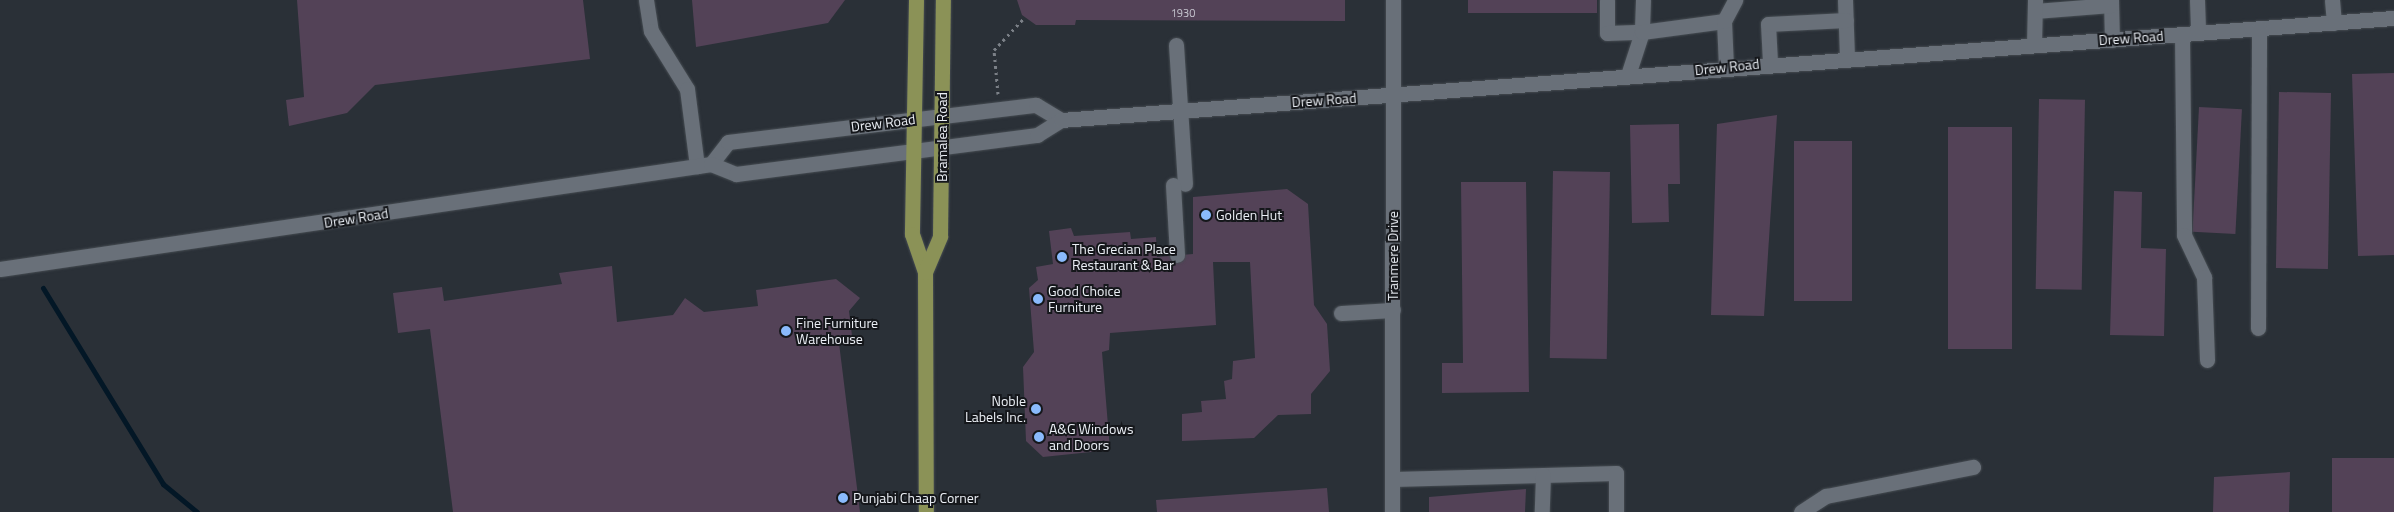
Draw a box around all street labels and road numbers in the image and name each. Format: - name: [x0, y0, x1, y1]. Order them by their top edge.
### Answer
- street label: Drew Road: [2098, 27, 2164, 49]
- street label: Drew Road: [1694, 55, 1760, 79]
- street label: Drew Road: [1291, 89, 1357, 111]
- street label: Bramalea Road: [934, 92, 950, 182]
- street label: Drew Road: [850, 111, 916, 135]
- street label: Drew Road: [323, 205, 389, 231]
- street label: Tranmere Drive: [1385, 211, 1401, 301]

